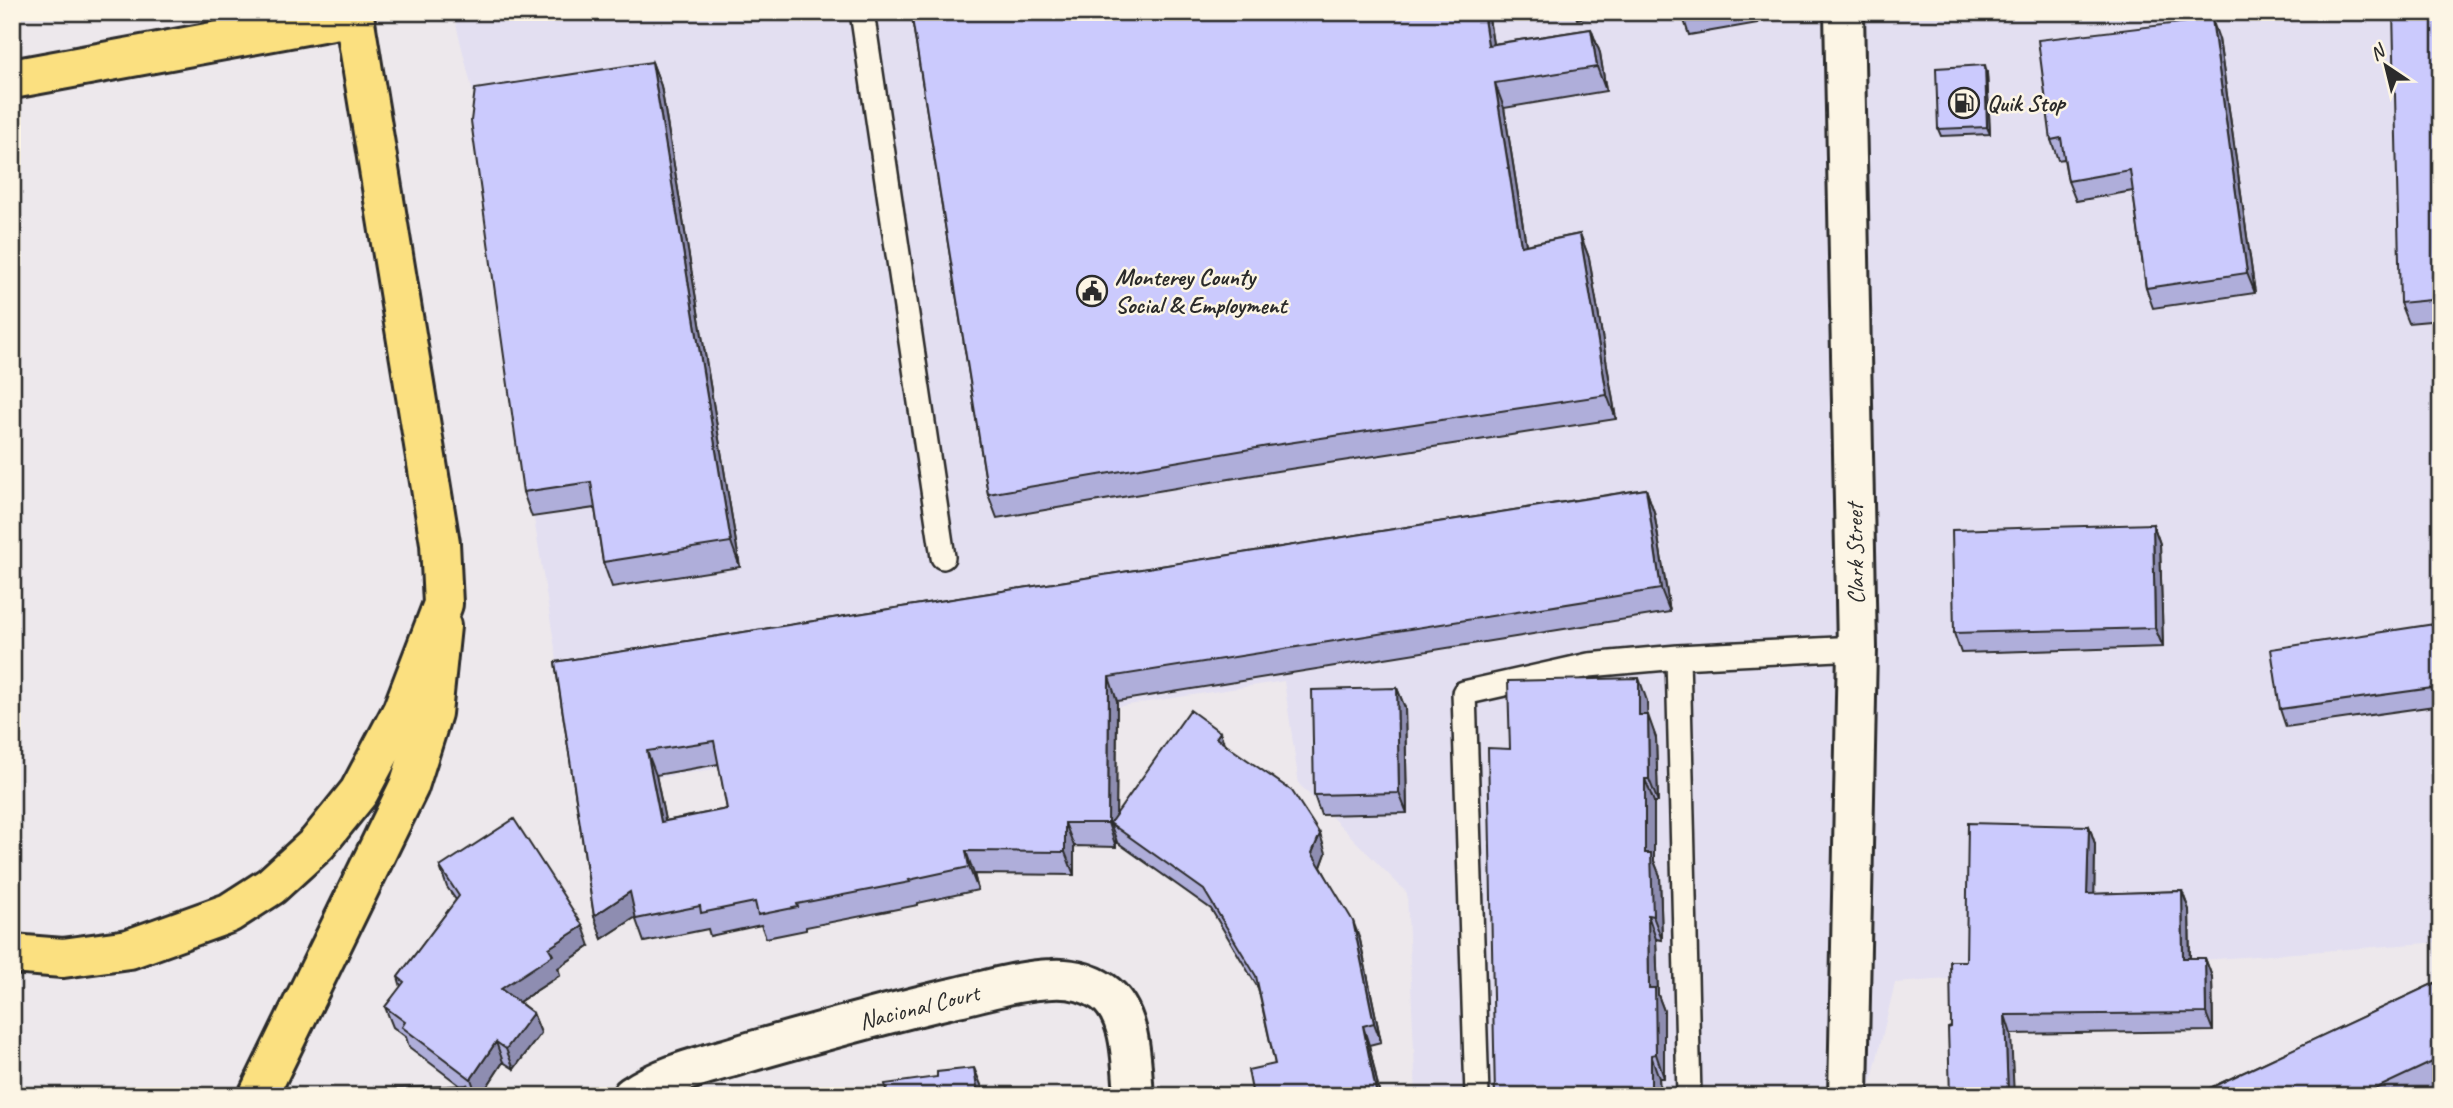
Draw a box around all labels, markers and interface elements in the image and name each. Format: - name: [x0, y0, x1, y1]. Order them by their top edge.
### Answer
- north arrow: [2352, 32, 2422, 102]
- text: N: [2365, 38, 2391, 66]
- fuel station icon: Quik Stop: [1947, 86, 1981, 120]
- place label: Quik Stop: [1987, 88, 2067, 118]
- place label: Monterey County Social & Employment: [1115, 262, 1289, 320]
- public building icon: Monterey County Social & Employment: [1075, 274, 1109, 308]
- street label: Clark Street: [1839, 500, 1871, 605]
- street label: Nacional Court: [856, 977, 984, 1036]

